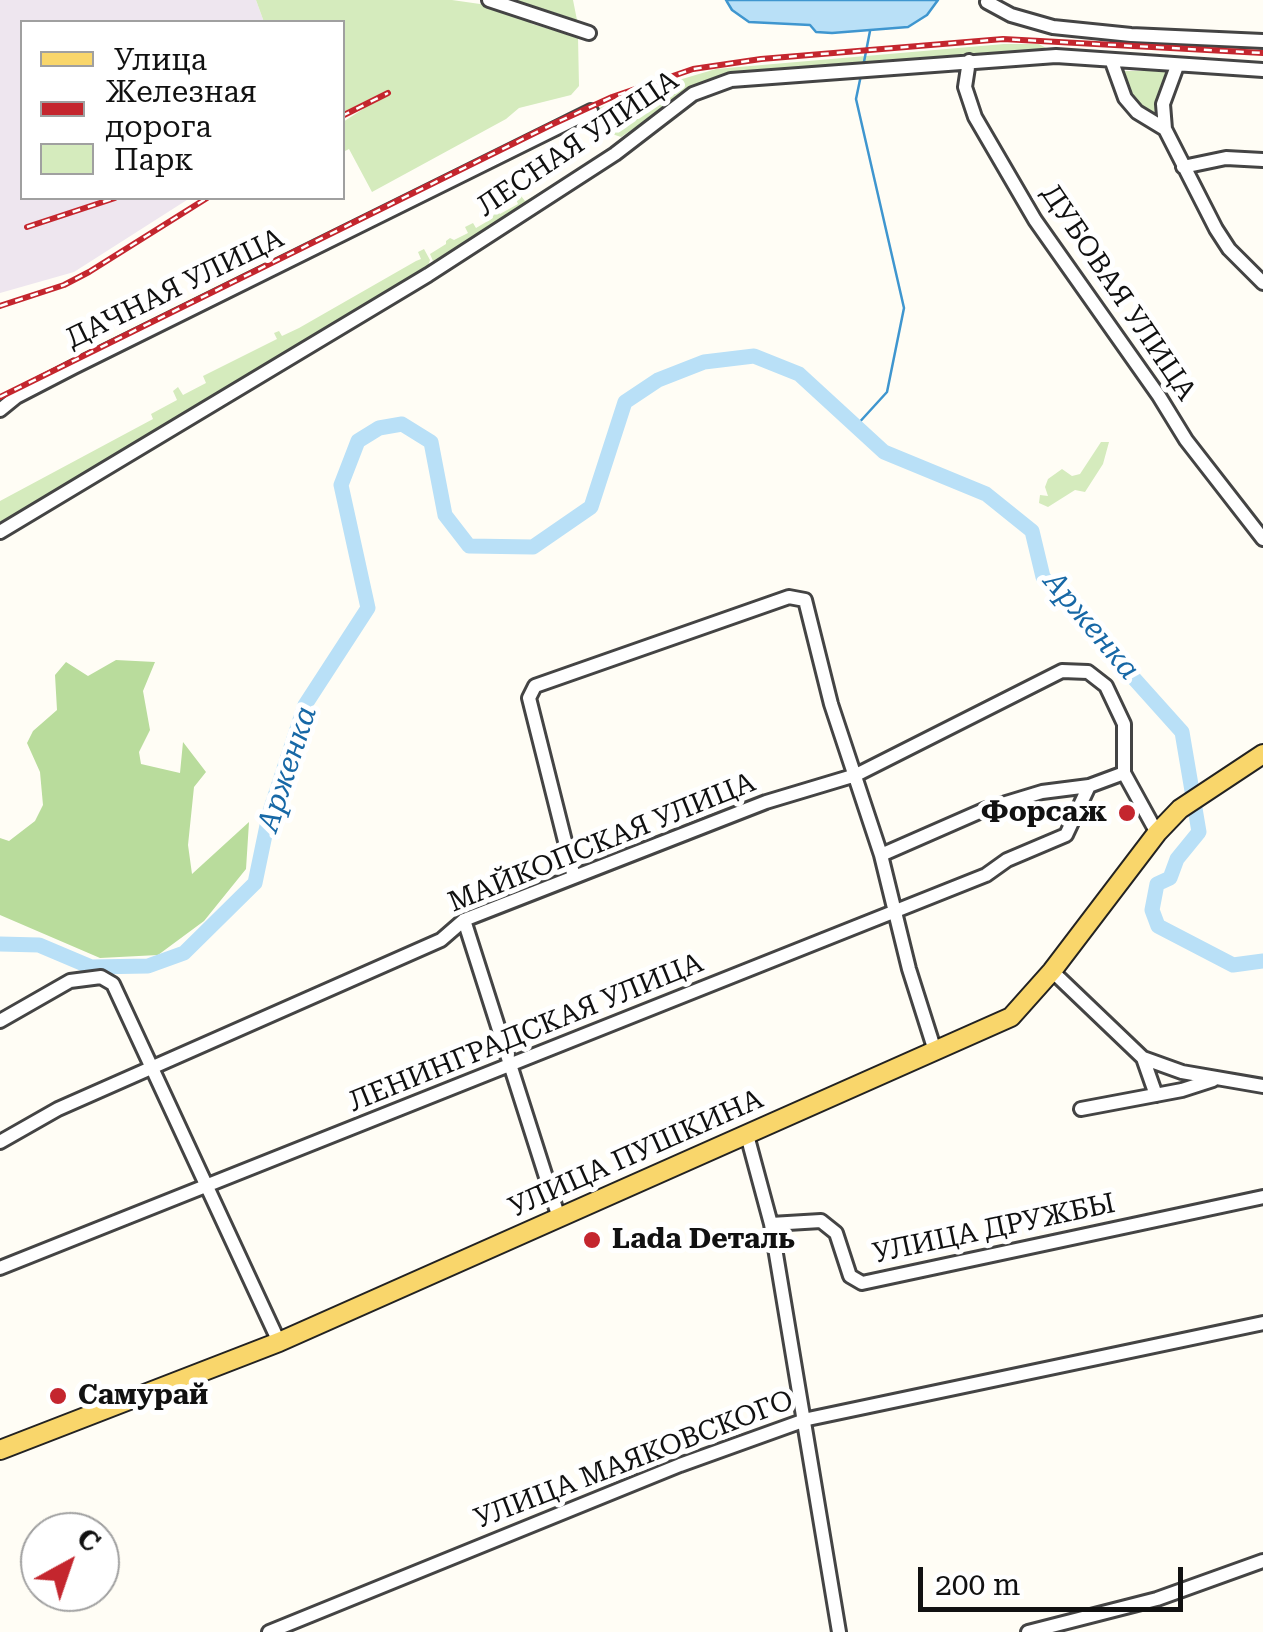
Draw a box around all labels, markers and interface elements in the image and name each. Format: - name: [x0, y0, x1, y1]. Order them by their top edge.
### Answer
- legend: [20, 20, 345, 200]
- text: Улица: [114, 42, 207, 77]
- street label: ЛЕСНАЯ УЛИЦА: [471, 64, 685, 224]
- text: Железная дорога: [105, 74, 257, 144]
- text: Парк: [114, 142, 193, 177]
- street label: ДУБОВАЯ УЛИЦА: [1033, 179, 1203, 407]
- street label: ДАЧНАЯ УЛИЦА: [61, 222, 289, 356]
- water label: Арженка: [1035, 565, 1147, 687]
- water label: Арженка: [251, 702, 325, 836]
- street label: МАЙКОПСКАЯ УЛИЦА: [444, 766, 760, 920]
- place label: Форсаж: [981, 796, 1107, 830]
- marker: Форсаж: [1116, 802, 1138, 824]
- street label: ЛЕНИНГРАДСКАЯ УЛИЦА: [344, 946, 708, 1120]
- street label: УЛИЦА ПУШКИНА: [504, 1083, 768, 1225]
- street label: УЛИЦА ДРУЖБЫ: [870, 1187, 1118, 1271]
- place label: Lada Dеталь: [612, 1223, 795, 1257]
- marker: Lada Dеталь: [581, 1229, 603, 1251]
- place label: Самурай: [78, 1379, 208, 1413]
- street label: УЛИЦА МАЯКОВСКОГО: [470, 1384, 798, 1536]
- marker: Самурай: [47, 1385, 69, 1407]
- north arrow: [20, 1512, 120, 1612]
- text: С: [70, 1521, 106, 1559]
- scale bar: [923, 1547, 1188, 1609]
- text: 200 m: [935, 1567, 1020, 1602]

